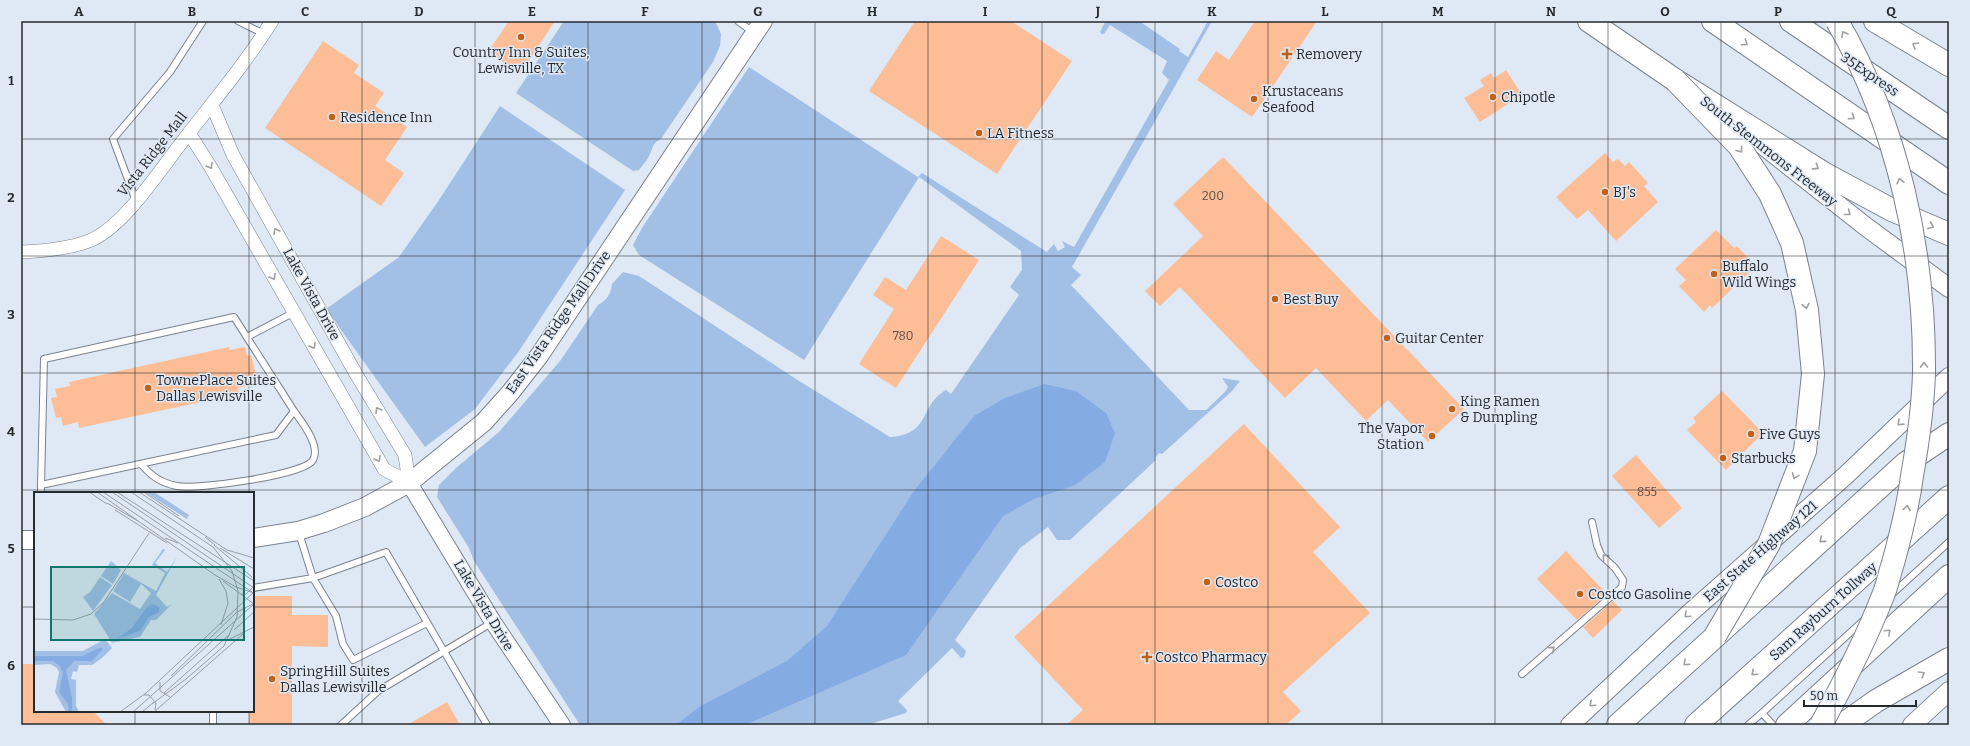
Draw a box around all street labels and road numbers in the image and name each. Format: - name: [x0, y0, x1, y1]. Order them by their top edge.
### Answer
- street label: 35Express: [1837, 49, 1902, 100]
- street label: South Stemmons Freeway: [1697, 93, 1841, 211]
- street label: Vista Ridge Mall: [114, 109, 191, 200]
- street label: Lake Vista Drive: [279, 245, 344, 343]
- street label: East Vista Ridge Mall Drive: [502, 247, 614, 397]
- street label: East State Highway 121: [1700, 497, 1821, 606]
- street label: Lake Vista Drive: [450, 557, 517, 654]
- street label: Sam Rayburn Tollway: [1766, 558, 1881, 664]

